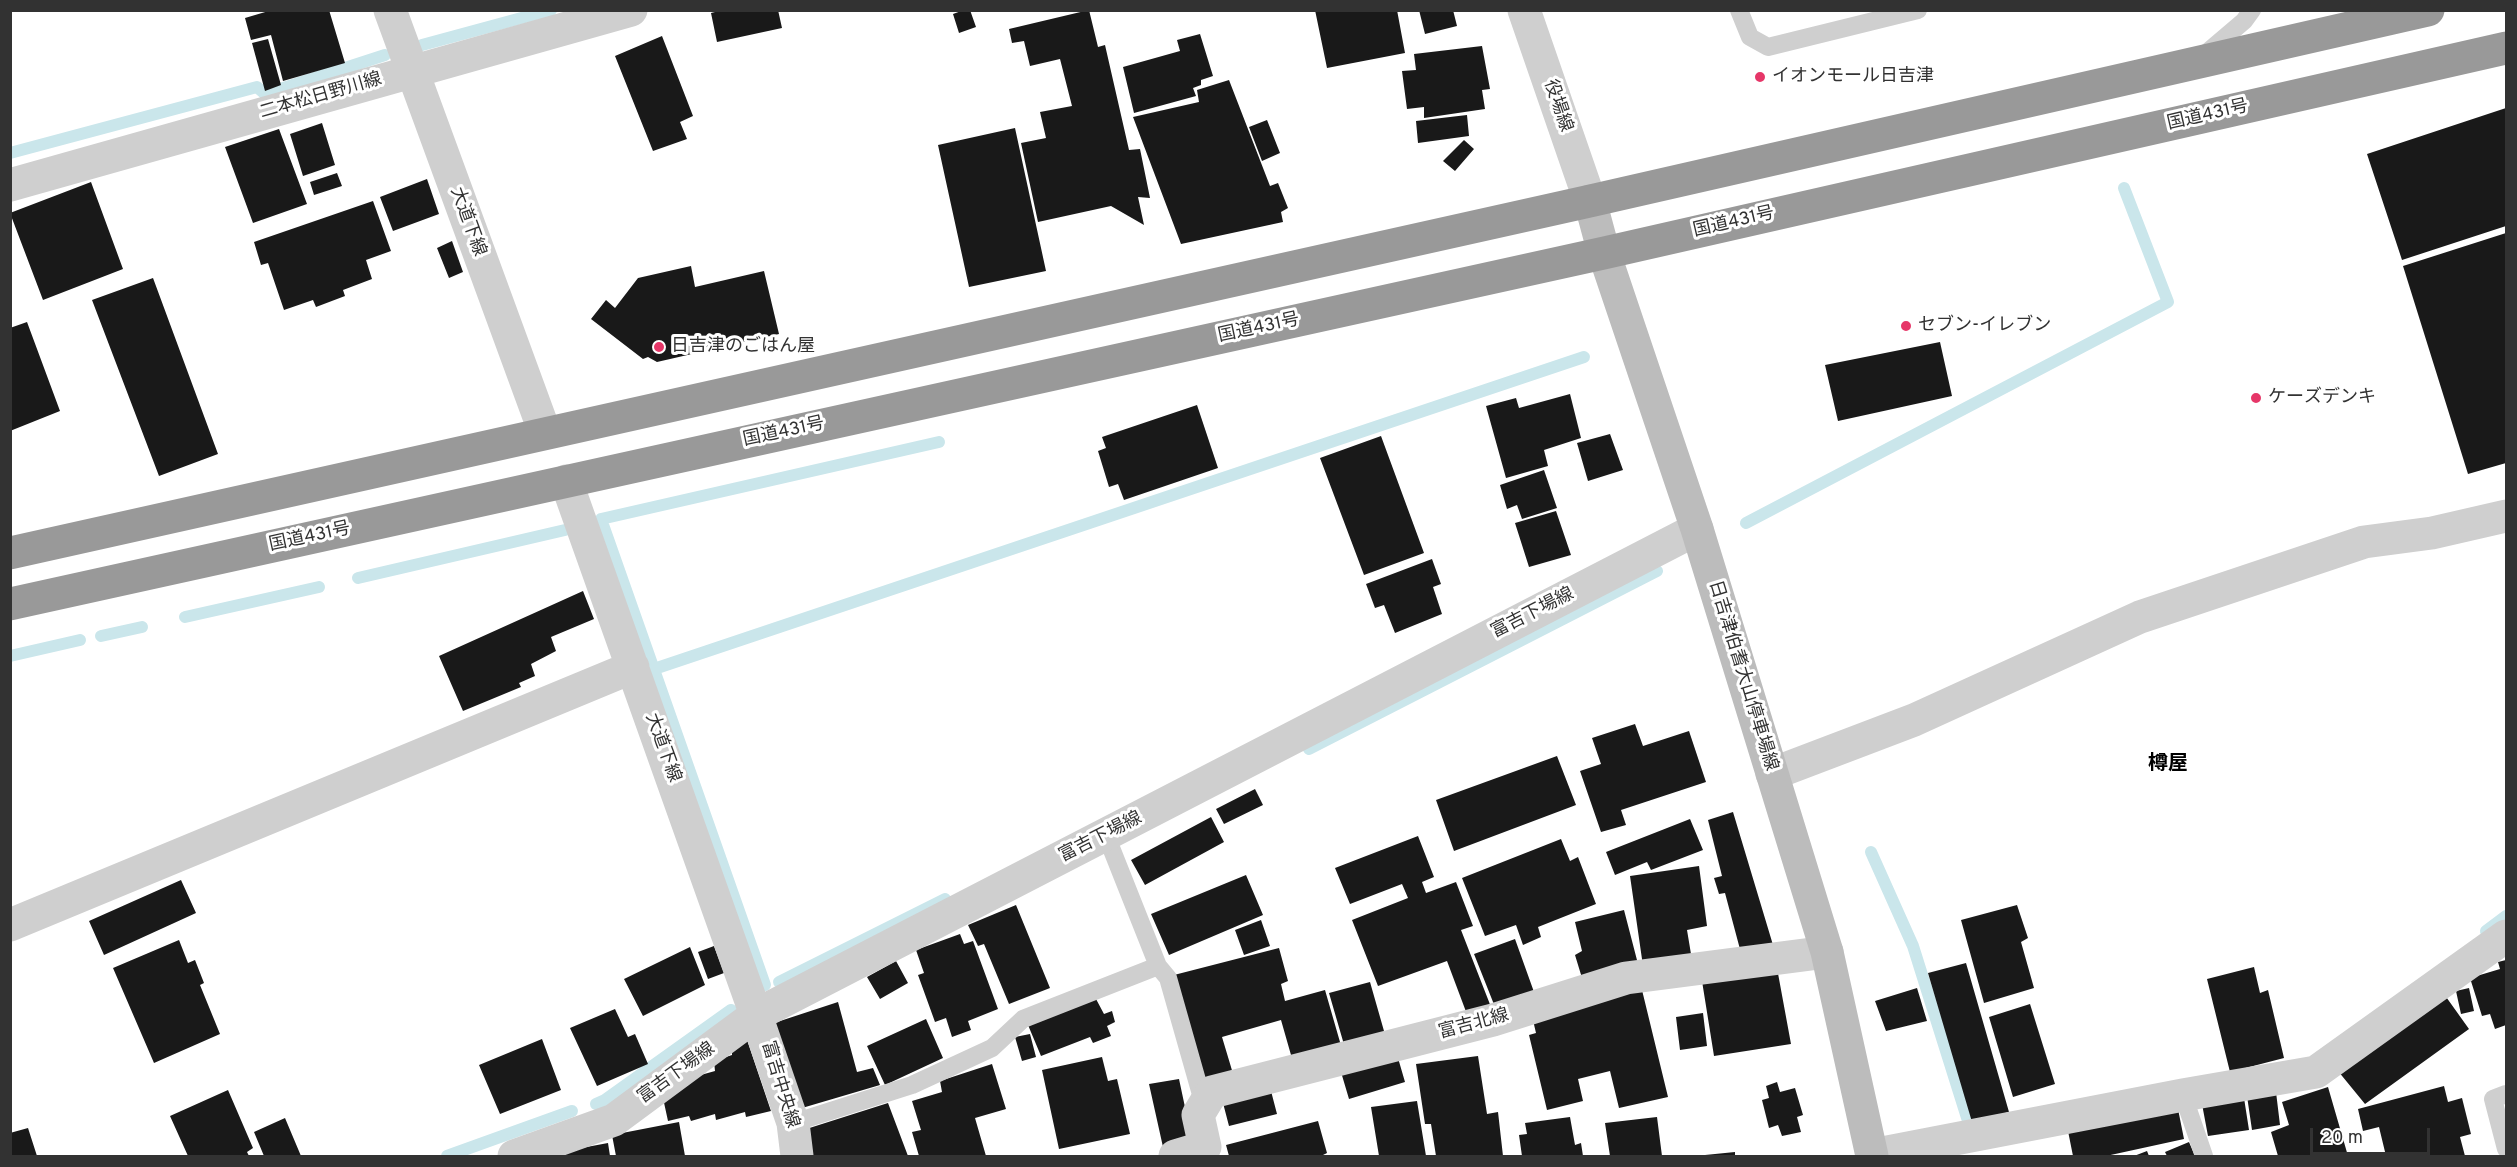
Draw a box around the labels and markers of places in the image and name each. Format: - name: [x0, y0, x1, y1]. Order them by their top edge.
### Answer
- place label: イオンモール日吉津: [1772, 66, 1934, 88]
- marker: イオンモール日吉津: [1753, 70, 1767, 84]
- place label: セブン-イレブン: [1918, 315, 2051, 337]
- marker: セブン-イレブン: [1899, 319, 1913, 333]
- place label: 日吉津のごはん屋: [671, 336, 815, 358]
- marker: 日吉津のごはん屋: [652, 340, 666, 354]
- place label: ケーズデンキ: [2268, 387, 2376, 409]
- marker: ケーズデンキ: [2249, 391, 2263, 405]

